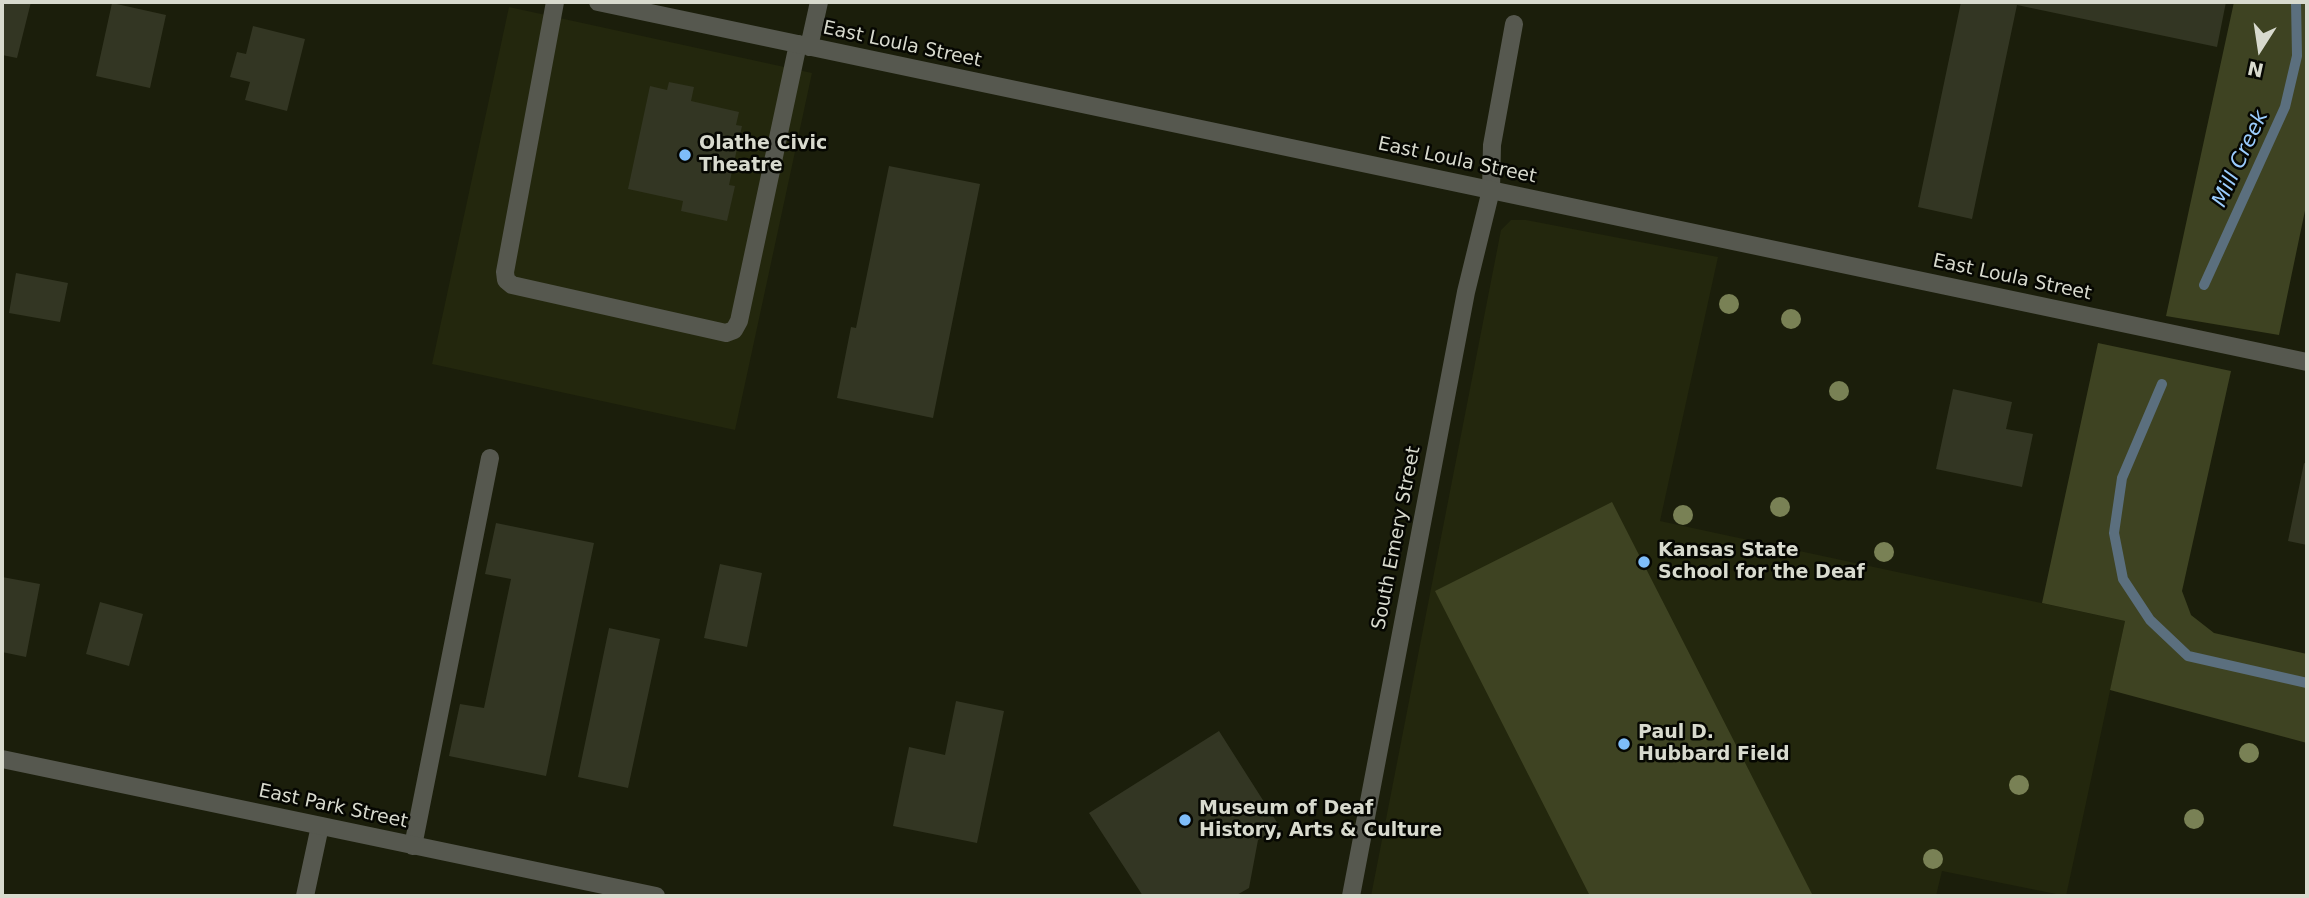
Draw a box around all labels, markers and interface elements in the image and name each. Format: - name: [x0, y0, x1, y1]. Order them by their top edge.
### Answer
- north arrow: [2225, 14, 2295, 84]
- street label: East Loula Street: [821, 17, 983, 73]
- text: N: [2246, 57, 2266, 82]
- water label: Mill Creek: [2208, 107, 2274, 211]
- place label: Olathe Civic Theatre: [699, 133, 827, 177]
- street label: East Loula Street: [1376, 133, 1538, 189]
- marker: Olathe Civic Theatre: [677, 147, 693, 163]
- street label: East Loula Street: [1931, 250, 2093, 306]
- street label: South Emery Street: [1368, 444, 1426, 632]
- place label: Kansas State School for the Deaf: [1658, 540, 1865, 584]
- marker: Kansas State School for the Deaf: [1636, 554, 1652, 570]
- place label: Paul D. Hubbard Field: [1638, 722, 1790, 766]
- marker: Paul D. Hubbard Field: [1616, 736, 1632, 752]
- street label: East Park Street: [256, 780, 410, 834]
- place label: Museum of Deaf History, Arts & Culture: [1199, 798, 1442, 842]
- marker: Museum of Deaf History, Arts & Culture: [1177, 812, 1193, 828]

